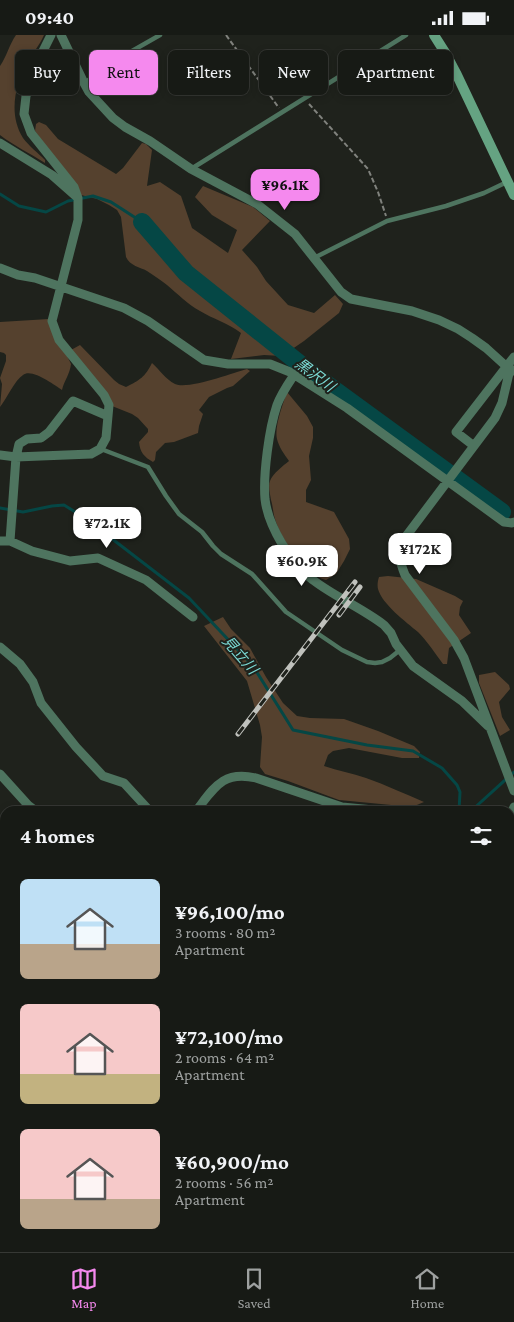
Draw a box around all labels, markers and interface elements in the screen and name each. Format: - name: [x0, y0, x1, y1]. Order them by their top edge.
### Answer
- text: 09:40: [25, 7, 74, 28]
- chip: Buy: [15, 50, 79, 95]
- chip: Rent: [89, 50, 158, 95]
- chip: Filters: [168, 50, 249, 95]
- chip: New: [259, 50, 328, 95]
- chip: Apartment: [338, 50, 453, 95]
- pin: ¥96.1K: [244, 169, 326, 211]
- text: ¥96.1K: [262, 176, 308, 193]
- water label: 黒沢川: [292, 355, 339, 396]
- pin: ¥72.1K: [66, 507, 148, 549]
- text: ¥72.1K: [84, 514, 130, 531]
- pin: ¥172K: [385, 533, 455, 575]
- text: ¥172K: [399, 540, 441, 557]
- pin: ¥60.9K: [261, 545, 343, 587]
- text: ¥60.9K: [277, 552, 327, 569]
- water label: 見立川: [219, 633, 262, 679]
- icon: filters: [467, 822, 495, 850]
- text: 4 homes: [20, 824, 94, 848]
- icon: home: [60, 899, 120, 959]
- text: ¥96,100/mo: [175, 900, 285, 924]
- text: 3 rooms · 80 m²: [175, 924, 276, 941]
- text: Apartment: [175, 941, 245, 958]
- icon: home: [60, 1024, 120, 1084]
- text: ¥72,100/mo: [175, 1025, 283, 1049]
- text: 2 rooms · 64 m²: [175, 1049, 274, 1066]
- text: Apartment: [175, 1066, 245, 1083]
- icon: home: [60, 1149, 120, 1209]
- text: ¥60,900/mo: [175, 1150, 289, 1174]
- text: 2 rooms · 56 m²: [175, 1174, 274, 1191]
- text: Apartment: [175, 1191, 245, 1208]
- tab: Map: [70, 1265, 98, 1311]
- tab: Saved: [238, 1265, 271, 1311]
- tab: Home: [411, 1265, 444, 1311]

